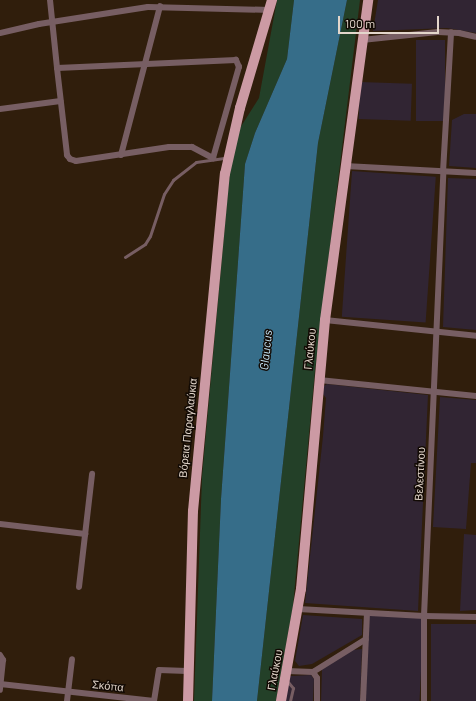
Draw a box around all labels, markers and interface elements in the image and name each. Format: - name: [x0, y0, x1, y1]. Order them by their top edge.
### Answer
- scale bar: [340, 8, 441, 34]
- text: 100 m: [345, 16, 375, 30]
- street label: Γλαύκου: [301, 328, 319, 370]
- water label: Glaucus: [257, 329, 275, 371]
- street label: Βόρεια Παραγλαύκια: [176, 378, 200, 478]
- street label: Βελεστίνου: [412, 447, 428, 501]
- street label: Γλαύκου: [265, 648, 285, 692]
- street label: Σκόπα: [92, 678, 124, 694]

